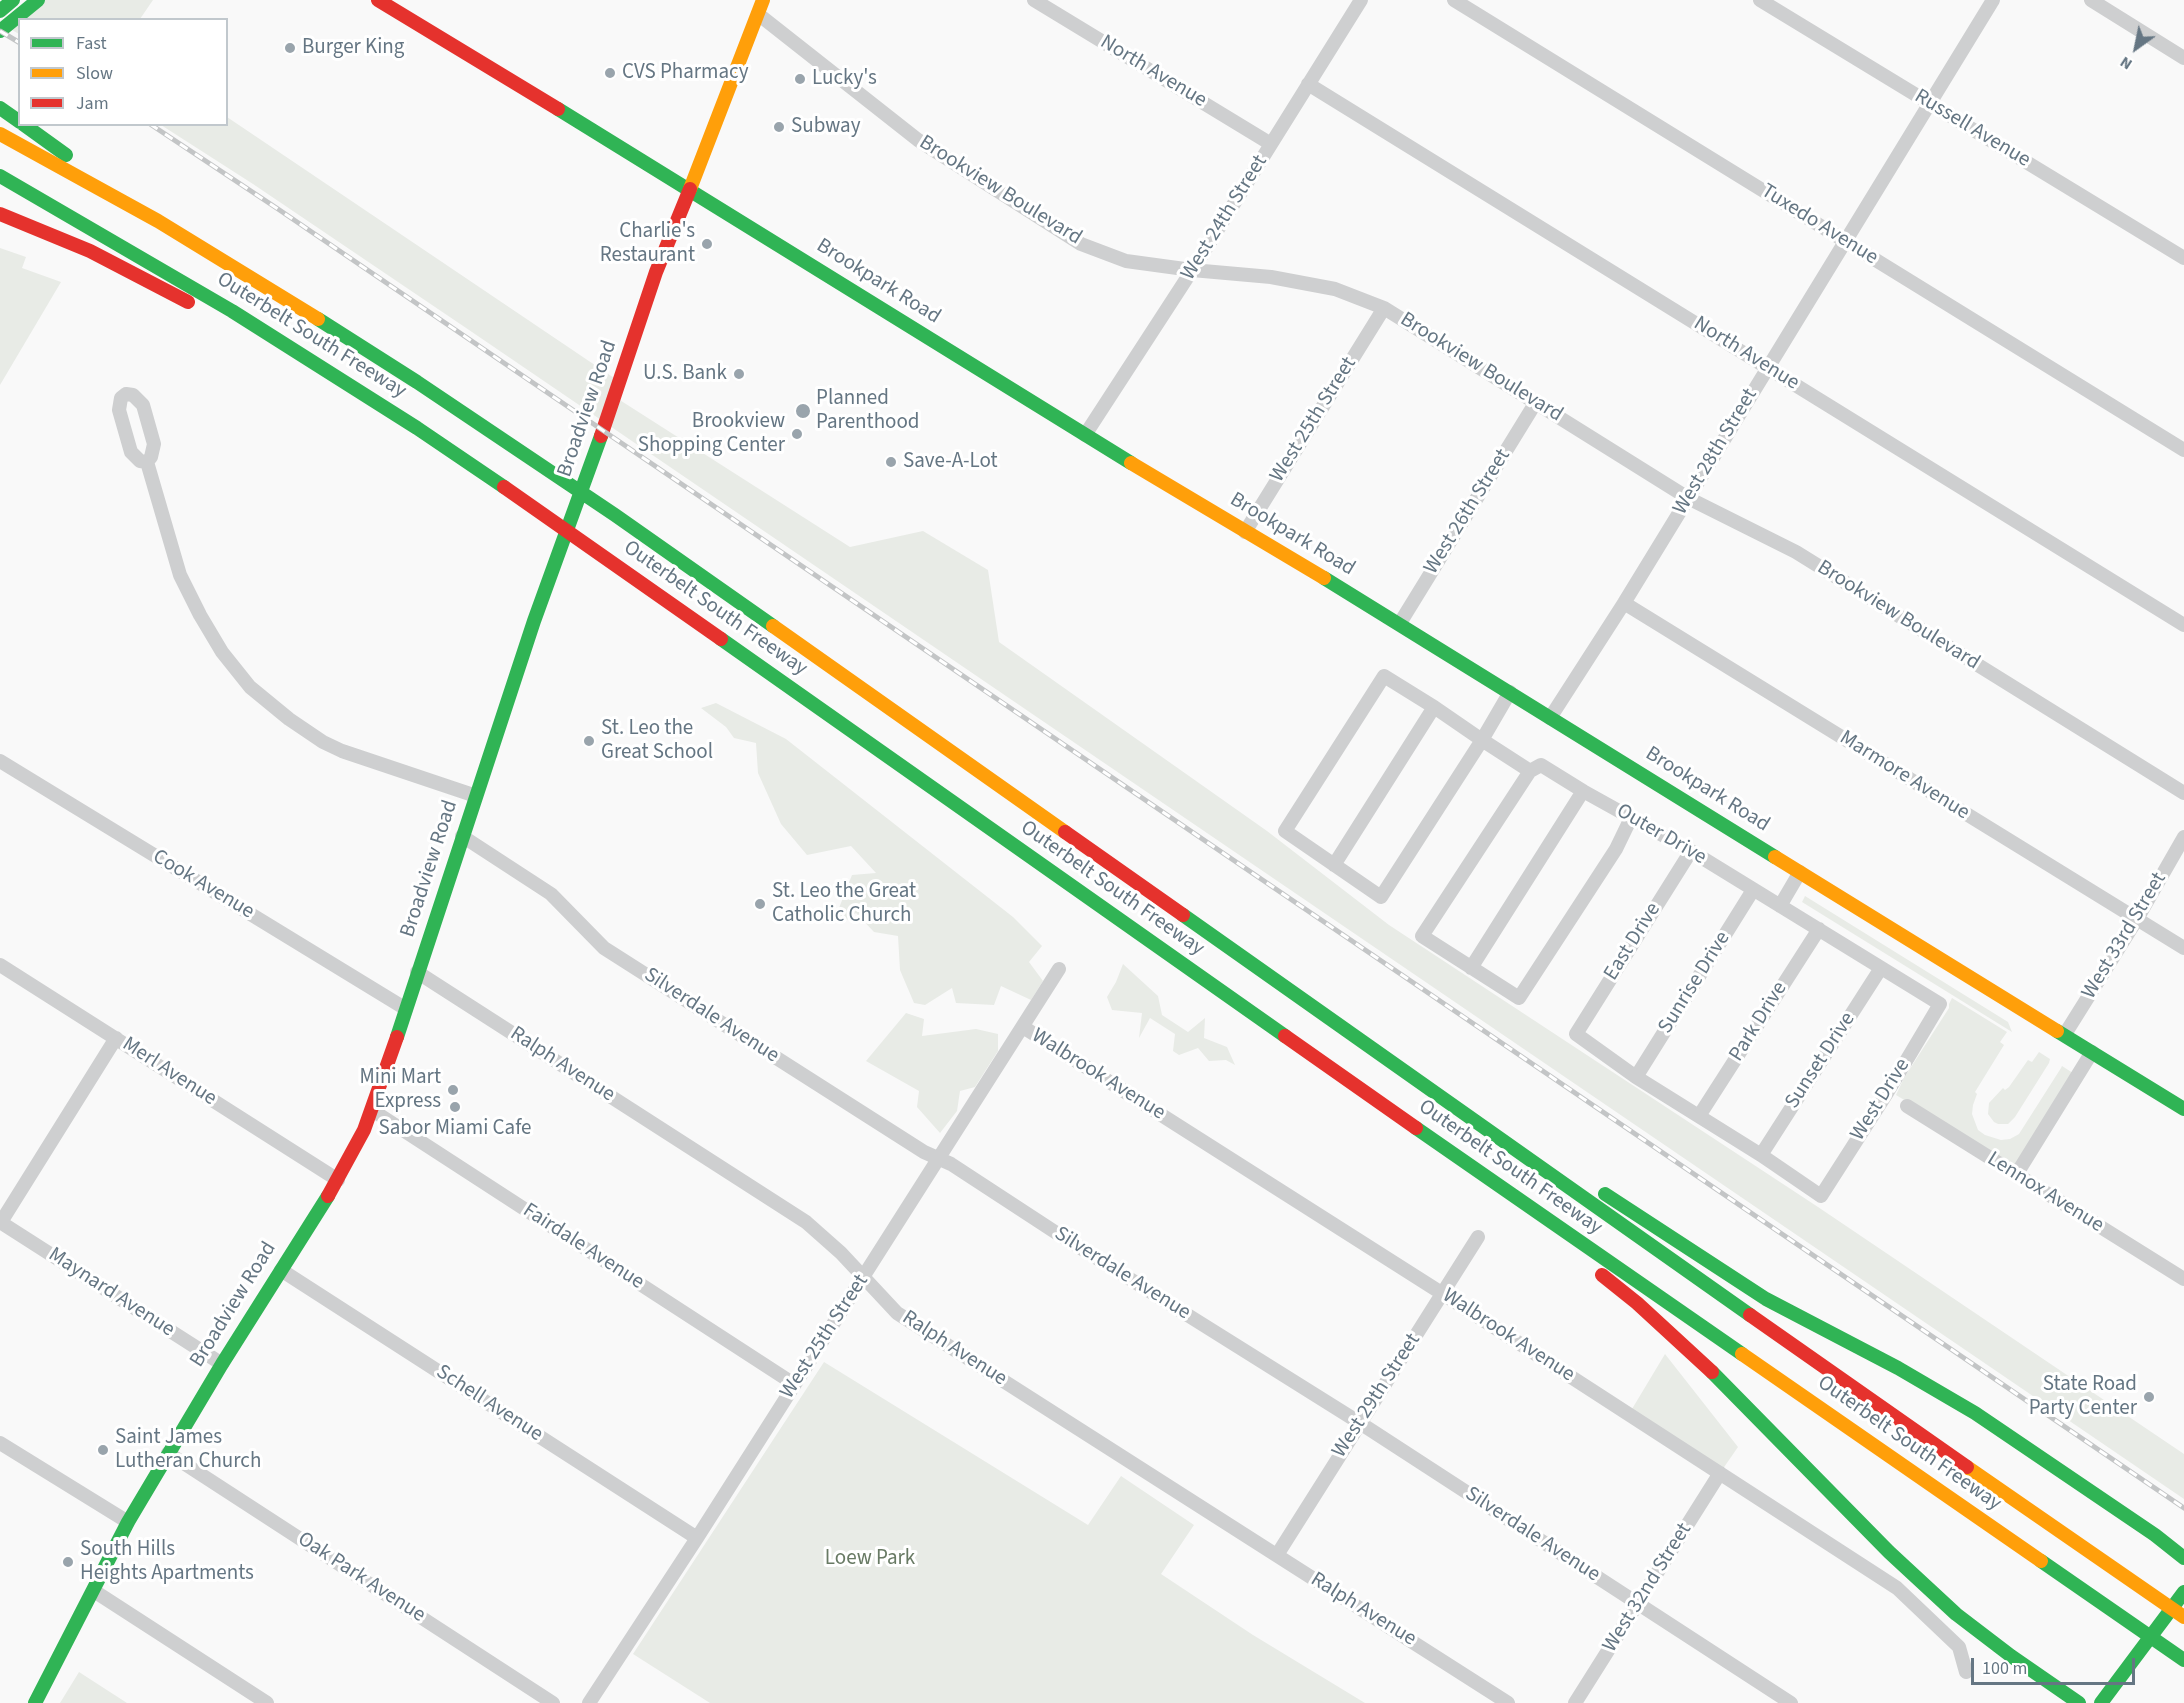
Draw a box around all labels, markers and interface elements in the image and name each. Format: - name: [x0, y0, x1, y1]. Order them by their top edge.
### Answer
- legend: [18, 18, 228, 126]
- north arrow: [2106, 18, 2166, 78]
- street label: North Avenue: [1095, 30, 1211, 114]
- text: Fast: [76, 31, 107, 56]
- place label: Burger King: [302, 35, 404, 61]
- marker: Burger King: [283, 41, 297, 55]
- text: N: [2116, 51, 2137, 75]
- place label: CVS Pharmacy: [622, 60, 749, 86]
- text: Slow: [76, 61, 113, 86]
- marker: CVS Pharmacy: [603, 66, 617, 80]
- place label: Lucky's: [812, 66, 877, 92]
- marker: Lucky's: [793, 72, 807, 86]
- street label: Russell Avenue: [1909, 84, 2035, 174]
- text: Jam: [76, 91, 109, 116]
- place label: Subway: [791, 114, 860, 140]
- marker: Subway: [772, 120, 786, 134]
- street label: Brookview Boulevard: [914, 131, 1086, 251]
- street label: West 24th Street: [1176, 151, 1274, 285]
- street label: Tuxedo Avenue: [1756, 179, 1882, 271]
- place label: Charlie's Restaurant: [600, 219, 695, 269]
- street label: Brookpark Road: [811, 234, 945, 330]
- marker: Charlie's Restaurant: [700, 237, 714, 251]
- street label: Outerbelt South Freeway: [212, 267, 410, 405]
- street label: Brookview Boulevard: [1395, 308, 1567, 428]
- street label: North Avenue: [1689, 312, 1803, 396]
- street label: Broadview Road: [553, 337, 623, 481]
- street label: West 25th Street: [1265, 353, 1363, 487]
- place label: U.S. Bank: [643, 361, 727, 387]
- marker: U.S. Bank: [732, 367, 746, 381]
- street label: West 28th Street: [1668, 384, 1764, 520]
- place label: Planned Parenthood: [816, 386, 919, 436]
- marker: Planned Parenthood: [794, 402, 812, 420]
- place label: Brookview Shopping Center: [638, 409, 785, 459]
- marker: Brookview Shopping Center: [790, 427, 804, 441]
- street label: West 26th Street: [1419, 445, 1517, 579]
- place label: Save-A-Lot: [903, 449, 998, 475]
- marker: Save-A-Lot: [884, 455, 898, 469]
- street label: Brookpark Road: [1225, 488, 1359, 582]
- street label: Outerbelt South Freeway: [618, 536, 812, 682]
- street label: Brookview Boulevard: [1812, 556, 1984, 676]
- place label: St. Leo the Great School: [601, 716, 713, 766]
- street label: Marmore Avenue: [1834, 726, 1974, 826]
- marker: St. Leo the Great School: [582, 734, 596, 748]
- street label: Brookpark Road: [1640, 742, 1774, 838]
- street label: Broadview Road: [396, 797, 464, 941]
- street label: Outer Drive: [1612, 799, 1710, 871]
- street label: Outerbelt South Freeway: [1015, 816, 1209, 962]
- street label: Cook Avenue: [148, 845, 258, 925]
- street label: West 33rd Street: [2077, 868, 2173, 1004]
- place label: St. Leo the Great Catholic Church: [772, 879, 916, 929]
- marker: St. Leo the Great Catholic Church: [753, 897, 767, 911]
- street label: East Drive: [1599, 899, 1667, 985]
- street label: Sunrise Drive: [1654, 927, 1736, 1039]
- street label: Silverdale Avenue: [639, 963, 783, 1069]
- street label: Park Drive: [1725, 978, 1793, 1066]
- street label: Sunset Drive: [1780, 1008, 1862, 1114]
- street label: Ralph Avenue: [505, 1022, 619, 1108]
- street label: Walbrook Avenue: [1027, 1024, 1169, 1126]
- street label: Merl Avenue: [117, 1032, 221, 1112]
- street label: West Drive: [1846, 1054, 1916, 1146]
- place label: Mini Mart Express: [359, 1065, 441, 1115]
- marker: Mini Mart Express: [446, 1083, 460, 1097]
- street label: Outerbelt South Freeway: [1413, 1095, 1607, 1241]
- marker: Sabor Miami Cafe: [448, 1100, 462, 1114]
- place label: Sabor Miami Cafe: [379, 1116, 531, 1142]
- street label: Lennox Avenue: [1982, 1147, 2108, 1239]
- street label: Fairdale Avenue: [518, 1198, 648, 1296]
- street label: Silverdale Avenue: [1049, 1222, 1195, 1326]
- street label: Broadview Road: [186, 1238, 282, 1372]
- street label: Maynard Avenue: [43, 1243, 179, 1343]
- street label: West 25th Street: [776, 1270, 874, 1404]
- street label: Walbrook Avenue: [1437, 1284, 1579, 1388]
- street label: Ralph Avenue: [897, 1306, 1011, 1392]
- street label: West 29th Street: [1328, 1329, 1426, 1463]
- street label: Schell Avenue: [431, 1360, 547, 1448]
- street label: Outerbelt South Freeway: [1812, 1371, 2006, 1517]
- place label: State Road Party Center: [2029, 1372, 2137, 1422]
- marker: State Road Party Center: [2142, 1390, 2156, 1404]
- place label: Saint James Lutheran Church: [115, 1425, 261, 1475]
- marker: Saint James Lutheran Church: [96, 1443, 110, 1457]
- street label: Silverdale Avenue: [1460, 1482, 1604, 1588]
- street label: West 32nd Street: [1598, 1519, 1698, 1657]
- street label: Oak Park Avenue: [292, 1527, 430, 1629]
- place label: South Hills Heights Apartments: [80, 1537, 254, 1587]
- park label: Loew Park: [825, 1546, 915, 1572]
- marker: South Hills Heights Apartments: [61, 1555, 75, 1569]
- street label: Ralph Avenue: [1306, 1568, 1420, 1652]
- scale bar: [1974, 1646, 2138, 1684]
- text: 100 m: [1982, 1656, 2027, 1681]

